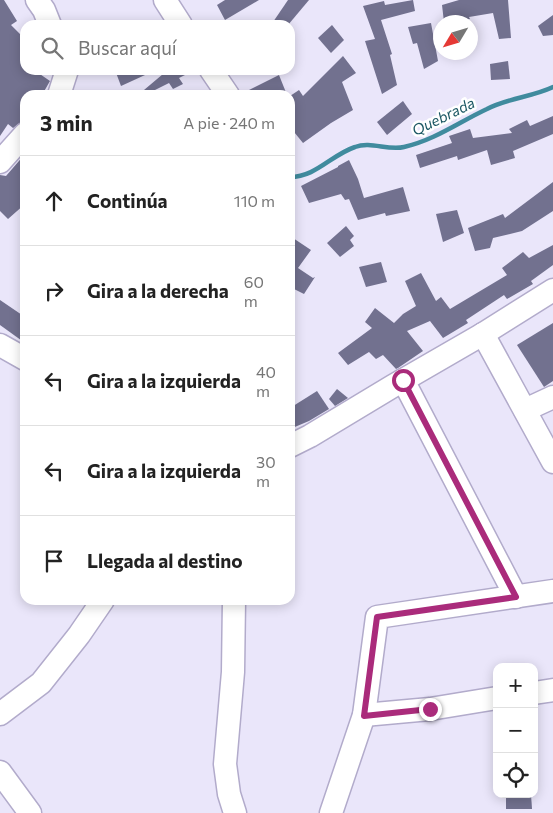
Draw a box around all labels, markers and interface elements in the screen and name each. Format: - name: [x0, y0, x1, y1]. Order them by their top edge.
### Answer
- north arrow: [433, 15, 478, 60]
- search box: [20, 20, 295, 75]
- icon: search: [38, 34, 66, 62]
- text: Buscar aquí: [78, 36, 177, 59]
- water label: Quebrada: [409, 93, 477, 139]
- text: 3 min: [40, 110, 93, 135]
- text: A pie · 240 m: [183, 113, 275, 132]
- icon: ahead: [40, 187, 68, 215]
- text: Continúa: [87, 189, 168, 212]
- text: 110 m: [234, 191, 275, 210]
- text: 60 m: [244, 272, 264, 310]
- icon: right: [40, 277, 68, 305]
- text: Gira a la derecha: [87, 279, 229, 302]
- text: 40 m: [256, 362, 276, 400]
- icon: left: [40, 367, 68, 395]
- text: Gira a la izquierda: [87, 369, 241, 392]
- route start: [392, 369, 415, 392]
- text: 30 m: [256, 452, 276, 490]
- icon: left: [40, 457, 68, 485]
- text: Gira a la izquierda: [87, 459, 241, 482]
- icon: arrive: [40, 547, 68, 575]
- text: Llegada al destino: [87, 549, 243, 572]
- map controls: [493, 663, 538, 798]
- button: +: [493, 663, 538, 708]
- route end: [419, 698, 442, 721]
- button: −: [493, 708, 538, 753]
- button: locate: [493, 753, 538, 798]

